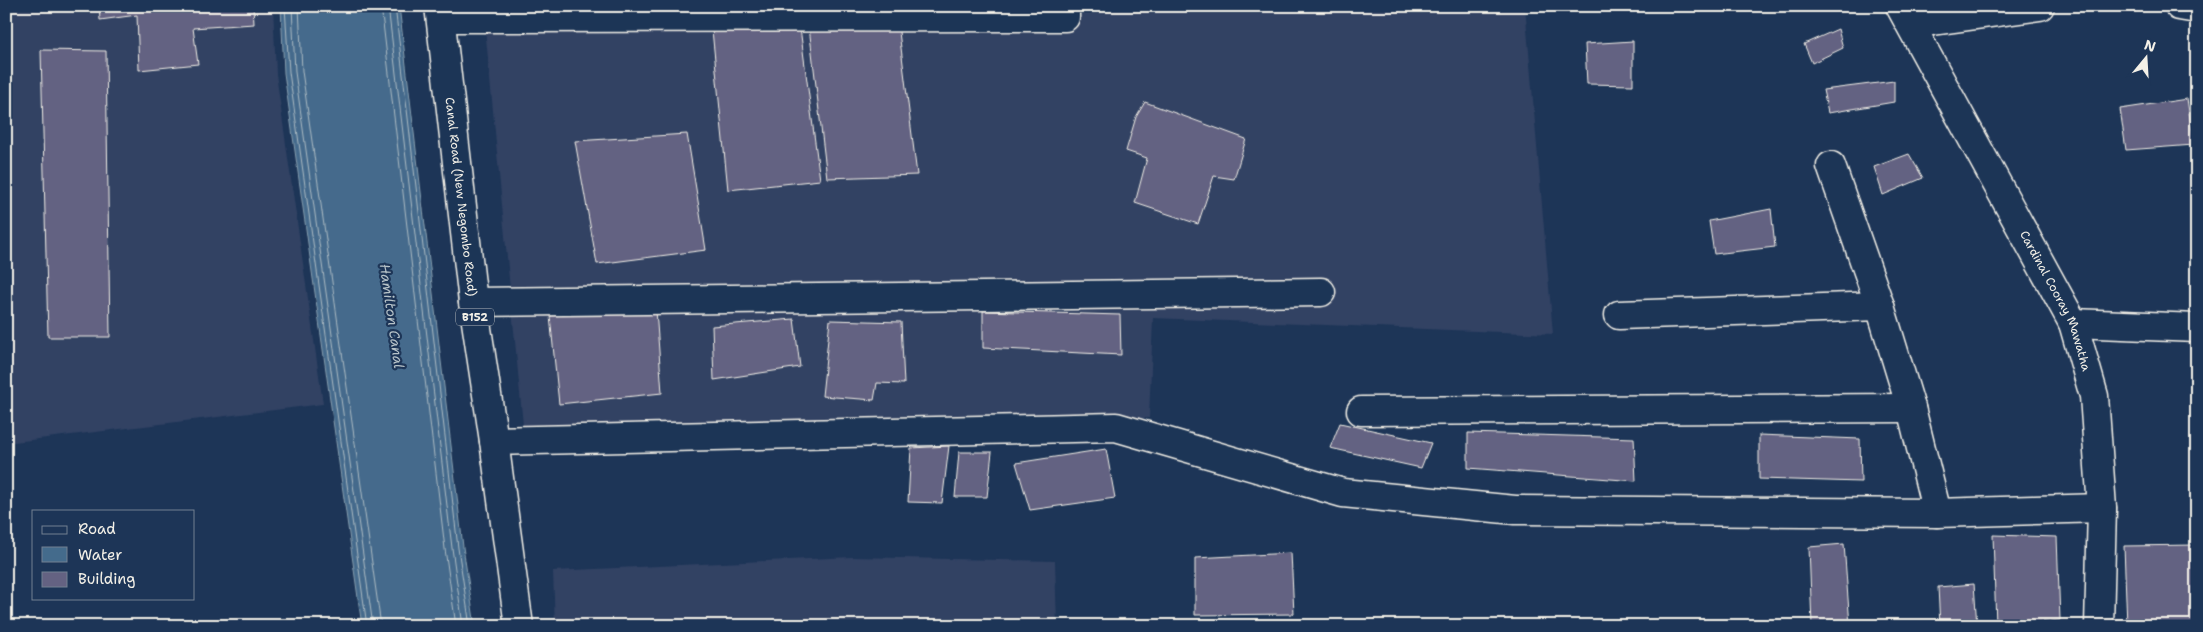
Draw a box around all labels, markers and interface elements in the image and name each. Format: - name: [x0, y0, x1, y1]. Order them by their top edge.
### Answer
- north arrow: [2120, 32, 2170, 82]
- text: N: [2142, 35, 2158, 56]
- street label: Canal Road (New Negombo Road): [442, 96, 480, 297]
- street label: Cardinal Cooray Mawatha: [2016, 228, 2095, 374]
- water label: Hamilton Canal: [376, 262, 408, 370]
- road number: B152: [456, 308, 494, 326]
- legend: [32, 510, 195, 600]
- text: Road: [78, 519, 116, 539]
- text: Water: [78, 545, 122, 565]
- text: Building: [78, 569, 135, 589]

